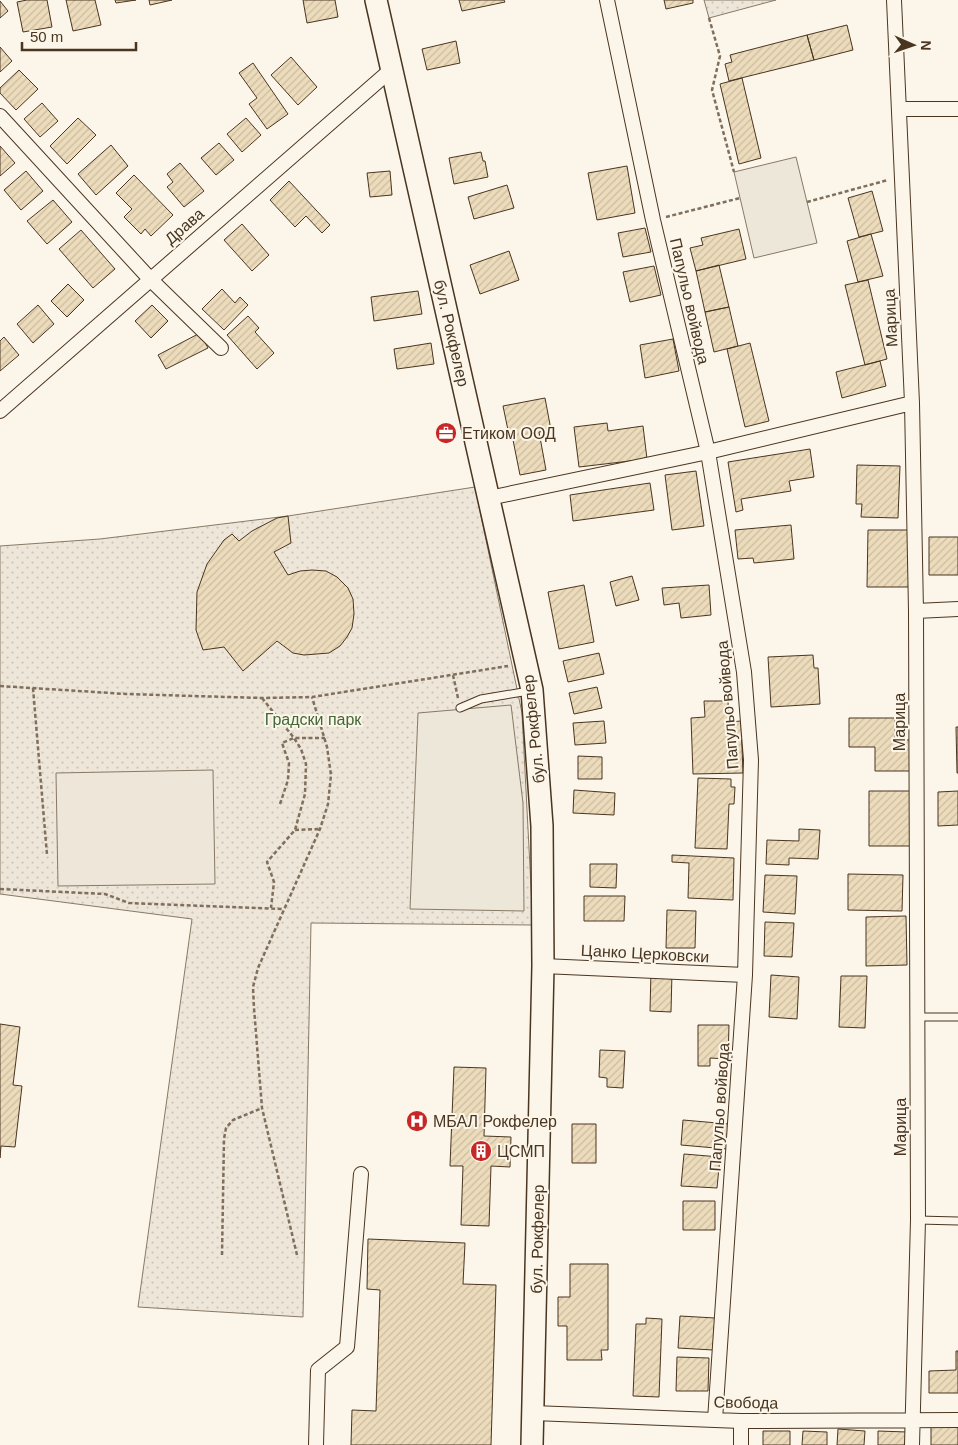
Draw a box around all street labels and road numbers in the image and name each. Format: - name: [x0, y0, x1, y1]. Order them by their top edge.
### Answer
- street label: Драва: [161, 205, 207, 248]
- street label: Папульо войвода: [667, 236, 712, 366]
- street label: бул. Рокфелер: [431, 278, 472, 388]
- street label: Марица: [880, 288, 901, 348]
- street label: Папульо войвода: [713, 640, 742, 770]
- street label: бул. Рокфелер: [519, 674, 548, 784]
- street label: Марица: [891, 693, 908, 751]
- street label: Цанко Церковски: [580, 942, 710, 965]
- street label: Папульо войвода: [707, 1042, 732, 1172]
- street label: Марица: [892, 1098, 909, 1156]
- street label: бул. Рокфелер: [528, 1184, 547, 1294]
- street label: Свобода: [713, 1393, 779, 1412]

